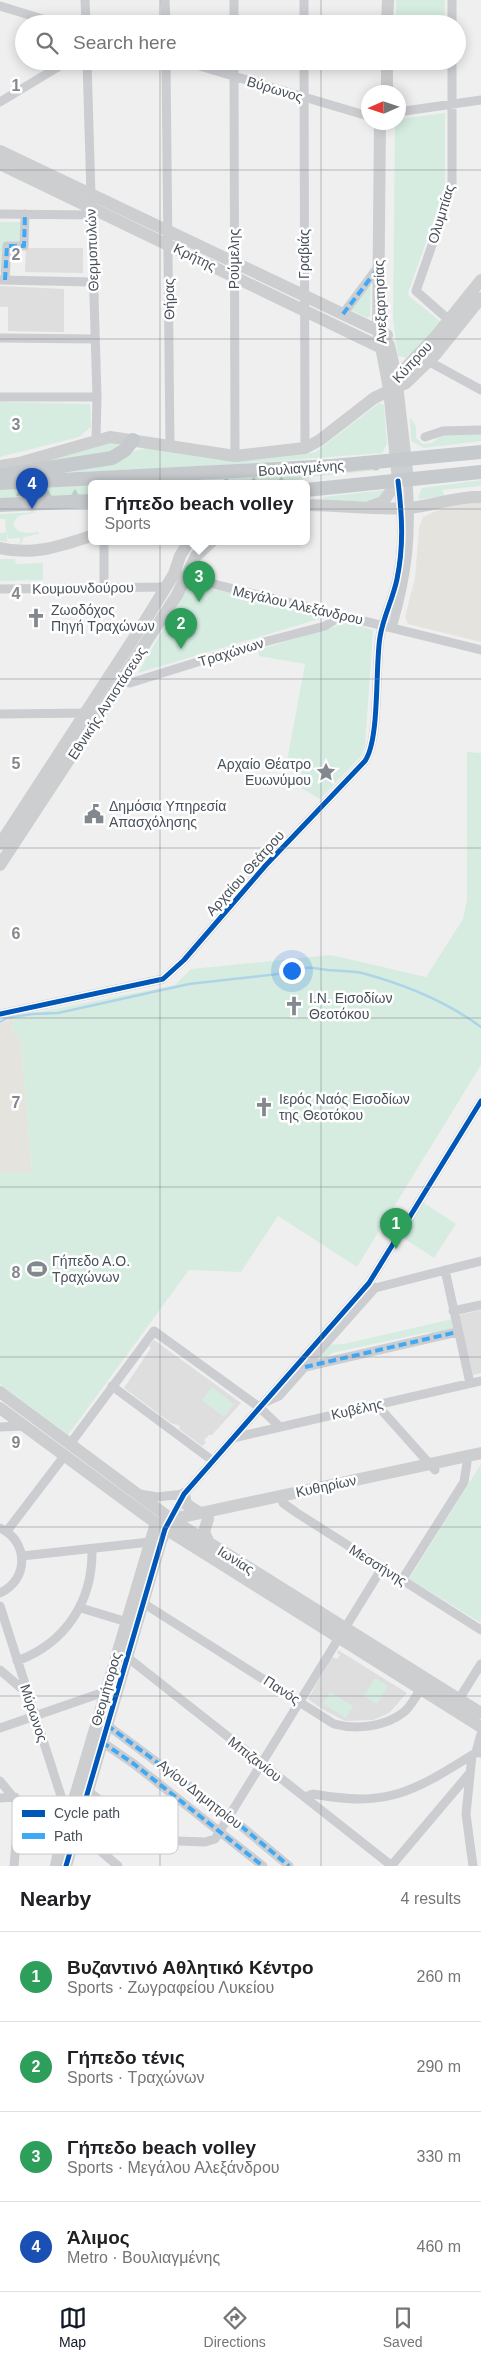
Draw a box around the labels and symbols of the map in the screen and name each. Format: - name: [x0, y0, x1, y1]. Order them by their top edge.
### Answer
- street label: Βύρωνος: [245, 73, 305, 105]
- text: 1: [12, 77, 21, 94]
- north arrow: [361, 85, 406, 130]
- street label: Ολυμπίας: [424, 182, 458, 245]
- street label: Θερμοπυλών: [83, 208, 101, 292]
- street label: Ρούμελης: [226, 228, 242, 289]
- street label: Γραβιάς: [296, 229, 312, 279]
- street label: Κρήτης: [171, 240, 219, 274]
- text: 2: [12, 246, 21, 263]
- street label: Ανεξαρτησίας: [371, 260, 389, 344]
- street label: Θήρας: [161, 278, 177, 320]
- street label: Κύπρου: [389, 338, 435, 386]
- text: 3: [12, 416, 21, 433]
- street label: Βουλιαγμένης: [258, 457, 345, 479]
- pin: 4: [16, 468, 48, 509]
- pin: 3: [183, 561, 215, 602]
- street label: Κουμουνδούρου: [32, 579, 134, 597]
- street label: Μεγάλου Αλεξάνδρου: [231, 582, 365, 628]
- text: 4: [12, 585, 21, 602]
- place label: Ζωοδόχος Πηγή Τραχώνων: [51, 602, 155, 634]
- church icon: Ζωοδόχος Πηγή Τραχώνων: [25, 607, 47, 629]
- pin: 2: [165, 608, 197, 649]
- street label: Τραχώνων: [196, 634, 266, 670]
- street label: Εθνικής Αντιστάσεως: [65, 643, 150, 762]
- text: 5: [12, 755, 21, 772]
- place label: Αρχαίο Θέατρο Ευωνύμου: [217, 756, 311, 788]
- place icon: Αρχαίο Θέατρο Ευωνύμου: [315, 761, 337, 783]
- place label: Δημόσια Υπηρεσία Απασχόλησης: [109, 798, 226, 830]
- public building icon: Δημόσια Υπηρεσία Απασχόλησης: [83, 803, 105, 825]
- street label: Αρχαίου Θεάτρου: [203, 827, 287, 919]
- text: 6: [12, 925, 21, 942]
- your location: [279, 958, 305, 984]
- place label: Ι.Ν. Εισοδίων Θεοτόκου: [309, 990, 392, 1022]
- church icon: Ι.Ν. Εισοδίων Θεοτόκου: [283, 995, 305, 1017]
- place label: Ιερός Ναός Εισοδίων της Θεοτόκου: [279, 1091, 410, 1123]
- text: 7: [12, 1094, 21, 1111]
- church icon: Ιερός Ναός Εισοδίων της Θεοτόκου: [253, 1096, 275, 1118]
- pin: 1: [380, 1208, 412, 1249]
- place label: Γήπεδο Α.Ο. Τραχώνων: [52, 1253, 130, 1285]
- sports icon: Γήπεδο Α.Ο. Τραχώνων: [26, 1258, 48, 1280]
- text: 8: [12, 1264, 21, 1281]
- street label: Κυβέλης: [329, 1395, 385, 1423]
- text: 9: [12, 1434, 21, 1451]
- street label: Κυθηρίων: [294, 1472, 358, 1500]
- street label: Μεσσήνης: [346, 1541, 410, 1589]
- street label: Ιωνίας: [215, 1543, 257, 1577]
- street label: Θεομήτορος: [88, 1650, 124, 1728]
- street label: Πανός: [261, 1672, 303, 1708]
- street label: Μύρωνος: [17, 1682, 51, 1744]
- street label: Μπιζανίου: [225, 1733, 285, 1785]
- street label: Αγίου Δημητρίου: [155, 1756, 245, 1832]
- legend: [12, 1796, 178, 1854]
- text: Cycle path: [54, 1805, 120, 1821]
- text: Path: [54, 1828, 83, 1844]

